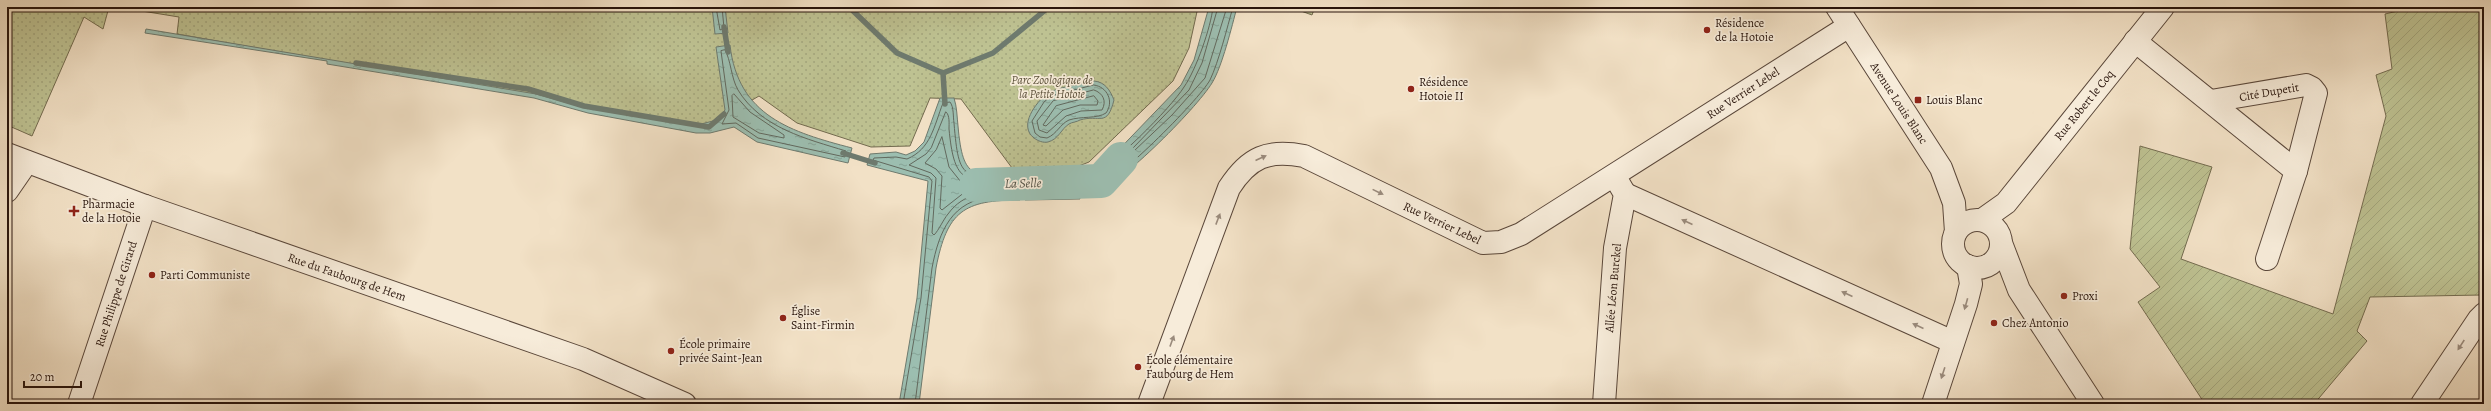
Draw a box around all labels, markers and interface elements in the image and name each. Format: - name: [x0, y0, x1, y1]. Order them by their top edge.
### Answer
- place label: Résidence de la Hotoie: [1715, 15, 1774, 45]
- marker: Résidence de la Hotoie: [1702, 25, 1712, 35]
- street label: Avenue Louis Blanc: [1866, 58, 1931, 147]
- street label: Rue Verrier Lebel: [1704, 63, 1783, 123]
- street label: Rue Robert le Coq: [2051, 66, 2117, 144]
- park label: Parc Zoologique de la Petite Hotoie: [1011, 72, 1093, 102]
- place label: Résidence Hotoie II: [1419, 74, 1468, 104]
- street label: Cité Dupetit: [2238, 79, 2300, 105]
- marker: Résidence Hotoie II: [1406, 84, 1416, 94]
- place label: Louis Blanc: [1926, 92, 1983, 108]
- marker: Louis Blanc: [1913, 95, 1923, 105]
- one-way arrow: [1255, 155, 1266, 161]
- water label: La Selle: [1005, 174, 1042, 192]
- one-way arrow: [1373, 189, 1384, 195]
- place label: Pharmacie de la Hotoie: [82, 196, 141, 226]
- street label: Rue Verrier Lebel: [1401, 198, 1483, 248]
- marker: Pharmacie de la Hotoie: [69, 206, 79, 216]
- one-way arrow: [1215, 213, 1221, 225]
- one-way arrow: [1681, 219, 1693, 225]
- street label: Rue Philippe de Girard: [91, 238, 141, 349]
- street label: Allée Léon Burckel: [1601, 243, 1625, 334]
- street label: Rue du Faubourg de Hem: [286, 249, 408, 305]
- place label: Parti Communiste: [160, 267, 250, 283]
- marker: Parti Communiste: [147, 270, 157, 280]
- place label: Proxi: [2072, 288, 2098, 304]
- one-way arrow: [1841, 291, 1852, 297]
- marker: Proxi: [2059, 291, 2069, 301]
- one-way arrow: [1963, 298, 1969, 310]
- place label: Église Saint-Firmin: [791, 303, 855, 333]
- marker: Église Saint-Firmin: [778, 313, 788, 323]
- place label: Chez Antonio: [2002, 315, 2068, 331]
- marker: Chez Antonio: [1989, 318, 1999, 328]
- one-way arrow: [1912, 323, 1923, 329]
- one-way arrow: [1170, 335, 1176, 347]
- place label: École primaire privée Saint-Jean: [679, 336, 763, 366]
- one-way arrow: [2457, 340, 2465, 350]
- marker: École primaire privée Saint-Jean: [666, 346, 676, 356]
- place label: École élémentaire Faubourg de Hem: [1146, 352, 1234, 382]
- marker: École élémentaire Faubourg de Hem: [1133, 362, 1143, 372]
- scale bar: [24, 363, 81, 389]
- one-way arrow: [1940, 367, 1946, 379]
- text: 20 m: [30, 369, 54, 385]

